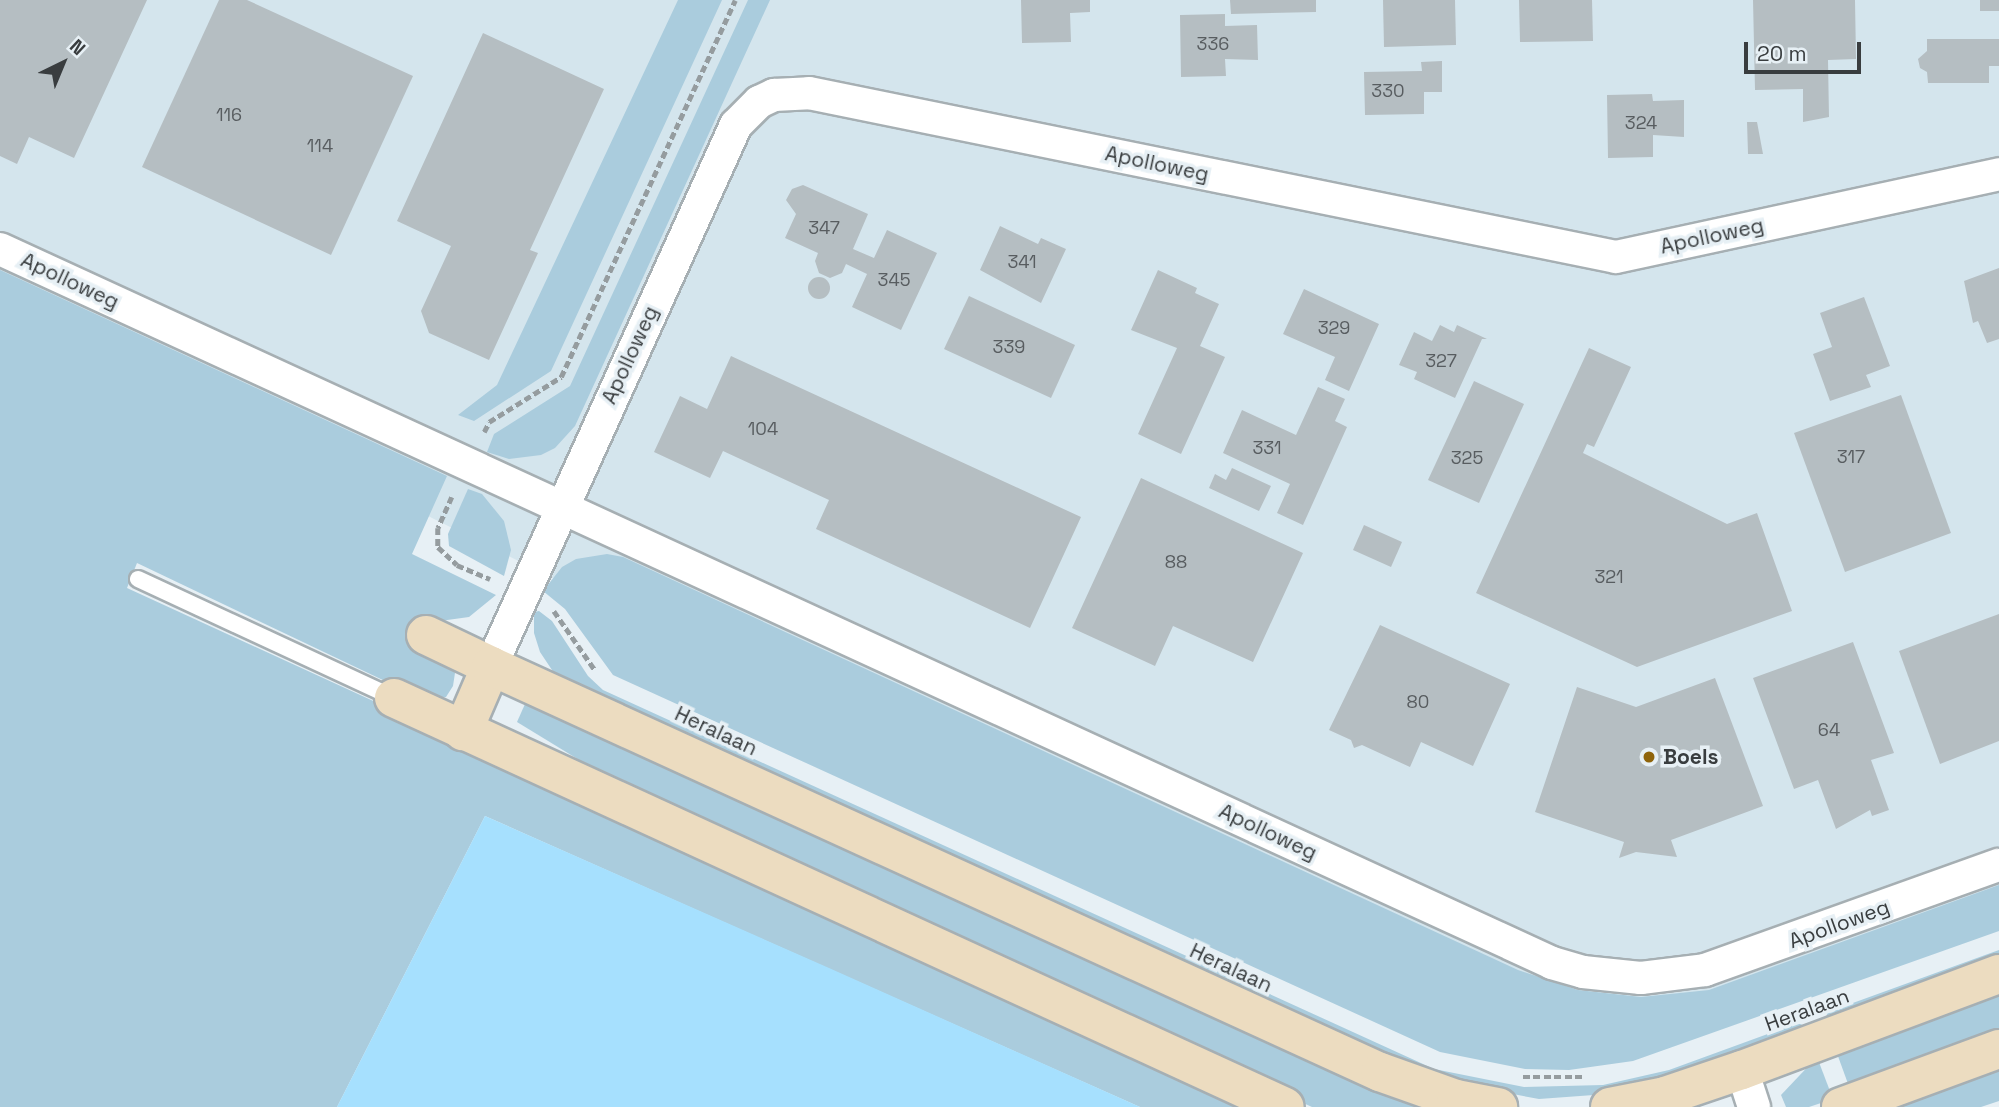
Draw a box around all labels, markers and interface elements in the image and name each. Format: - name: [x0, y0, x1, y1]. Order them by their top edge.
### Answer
- north arrow: [28, 28, 98, 98]
- scale bar: [1747, 28, 1864, 72]
- house number: 336: [1197, 33, 1229, 55]
- text: N: [64, 34, 91, 61]
- text: 20 m: [1757, 40, 1807, 67]
- house number: 330: [1371, 80, 1405, 102]
- house number: 116: [216, 104, 242, 126]
- house number: 324: [1625, 112, 1657, 134]
- house number: 114: [307, 135, 333, 157]
- street label: Apolloweg: [1103, 141, 1211, 187]
- street label: Apolloweg: [1658, 213, 1766, 259]
- house number: 347: [808, 217, 840, 239]
- street label: Apolloweg: [17, 247, 123, 315]
- house number: 341: [1007, 251, 1037, 273]
- house number: 345: [878, 269, 910, 291]
- street label: Apolloweg: [596, 302, 664, 408]
- house number: 329: [1318, 317, 1350, 339]
- house number: 339: [993, 336, 1025, 358]
- house number: 327: [1425, 350, 1457, 372]
- house number: 104: [748, 418, 778, 440]
- house number: 331: [1252, 437, 1282, 459]
- house number: 317: [1837, 446, 1865, 468]
- house number: 325: [1451, 447, 1483, 469]
- house number: 88: [1165, 551, 1187, 573]
- house number: 321: [1594, 566, 1624, 588]
- house number: 80: [1407, 691, 1429, 713]
- street label: Heralaan: [671, 701, 761, 761]
- house number: 64: [1818, 719, 1840, 741]
- place label: Boels: [1663, 744, 1719, 770]
- marker: Boels: [1641, 749, 1657, 765]
- street label: Apolloweg: [1215, 798, 1321, 866]
- street label: Apolloweg: [1785, 894, 1893, 954]
- street label: Heralaan: [1186, 938, 1276, 998]
- street label: Heralaan: [1761, 983, 1853, 1037]

